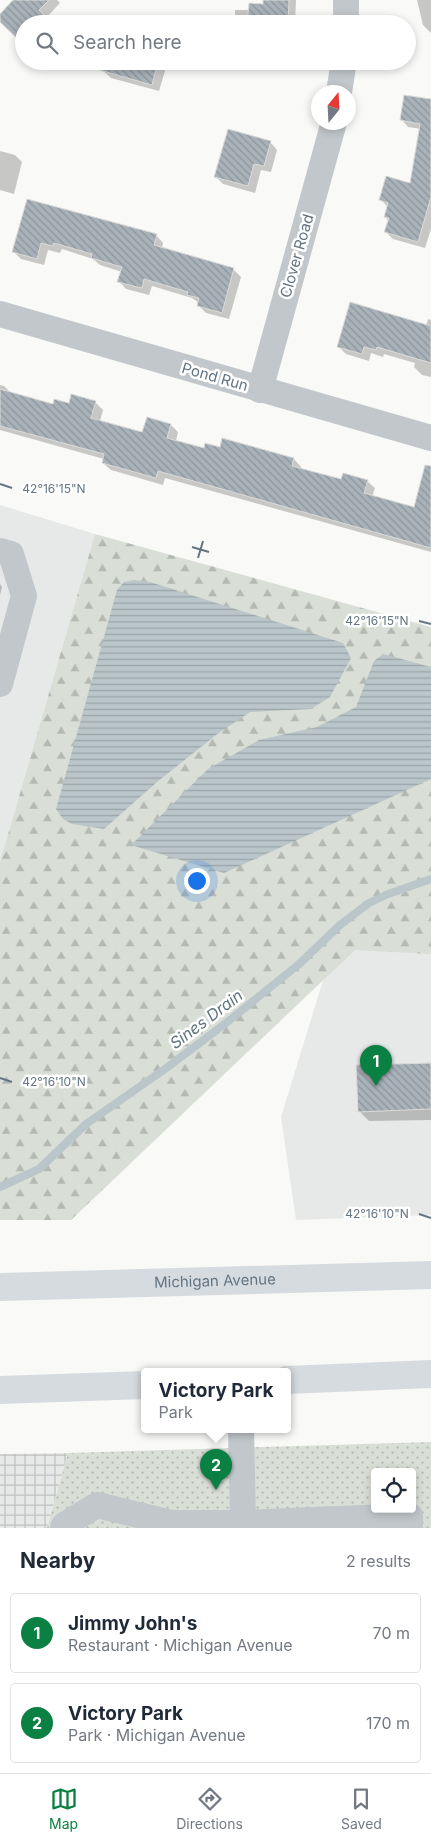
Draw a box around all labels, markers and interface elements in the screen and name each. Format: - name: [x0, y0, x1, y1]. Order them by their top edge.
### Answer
- search box: [15, 15, 416, 70]
- icon: search: [33, 29, 61, 57]
- text: Search here: [73, 31, 182, 54]
- north arrow: [311, 85, 356, 130]
- street label: Clover Road: [276, 212, 318, 300]
- street label: Pond Run: [180, 358, 251, 395]
- text: 42°16'15"N: [22, 481, 86, 496]
- text: 42°16'15"N: [345, 613, 409, 628]
- your location: [184, 868, 210, 894]
- water label: Sines Drain: [166, 985, 246, 1053]
- pin: 1: [360, 1045, 392, 1086]
- text: 42°16'10"N: [22, 1074, 86, 1089]
- text: 42°16'10"N: [345, 1206, 409, 1221]
- street label: Michigan Avenue: [154, 1269, 276, 1292]
- popup: [141, 1368, 291, 1433]
- text: Victory Park: [158, 1379, 274, 1402]
- text: Park: [158, 1402, 193, 1422]
- pin: 2: [200, 1449, 232, 1490]
- map controls: [371, 1468, 416, 1513]
- button: locate: [371, 1468, 416, 1513]
- text: Nearby: [20, 1548, 95, 1573]
- text: 2 results: [346, 1551, 411, 1571]
- text: Jimmy John's: [68, 1612, 198, 1635]
- text: 1: [34, 1623, 40, 1643]
- text: 70 m: [373, 1623, 410, 1643]
- text: Restaurant · Michigan Avenue: [68, 1635, 293, 1655]
- text: Victory Park: [68, 1702, 183, 1725]
- text: 2: [32, 1713, 42, 1733]
- text: 170 m: [366, 1713, 410, 1733]
- text: Park · Michigan Avenue: [68, 1725, 246, 1745]
- tab: Map: [49, 1785, 78, 1832]
- tab: Directions: [176, 1785, 243, 1832]
- tab: Saved: [341, 1785, 382, 1832]

